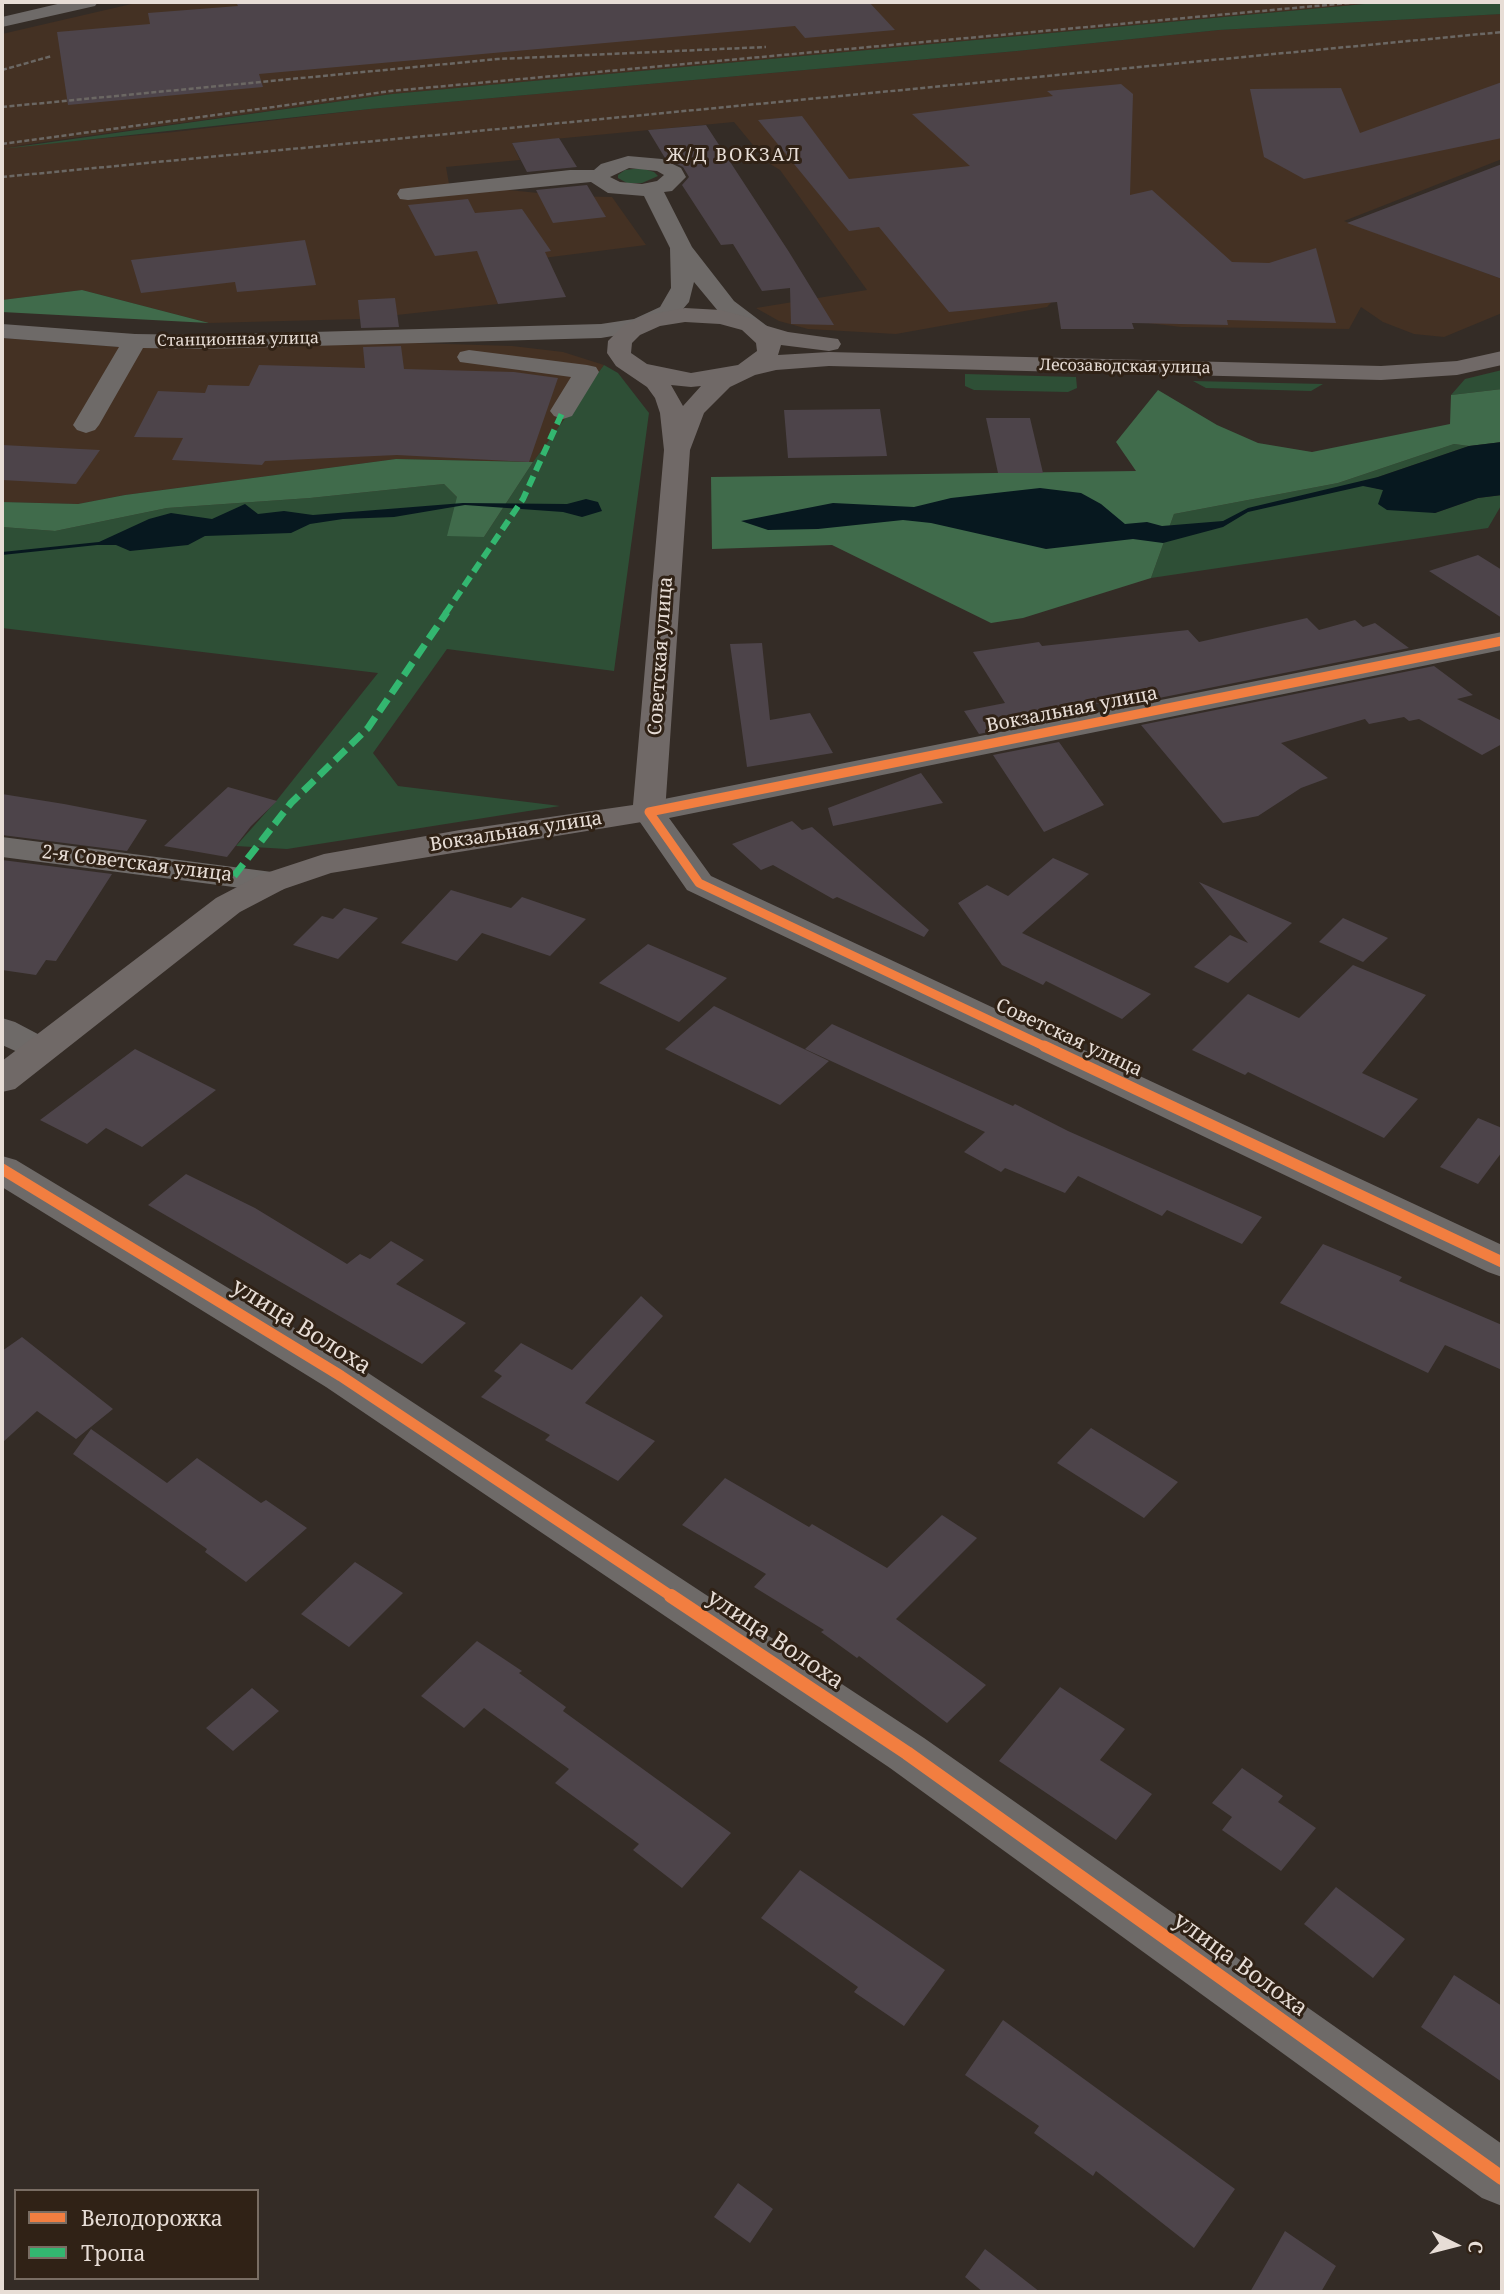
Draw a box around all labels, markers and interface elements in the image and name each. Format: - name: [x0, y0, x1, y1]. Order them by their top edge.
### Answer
- district label: Ж/Д ВОКЗАЛ: [668, 145, 800, 167]
- street label: Станционная улица: [157, 329, 319, 351]
- street label: Лесозаводская улица: [1039, 356, 1211, 378]
- street label: Советская улица: [644, 576, 678, 736]
- street label: Вокзальная улица: [984, 682, 1160, 738]
- street label: Вокзальная улица: [428, 807, 604, 857]
- street label: 2-я Советская улица: [41, 841, 233, 887]
- street label: Советская улица: [992, 994, 1146, 1082]
- street label: улица Волоха: [226, 1273, 376, 1381]
- street label: улица Волоха: [701, 1584, 849, 1696]
- street label: улица Волоха: [1168, 1907, 1312, 2023]
- legend: [14, 2189, 259, 2280]
- text: Велодорожка: [81, 2204, 223, 2232]
- north arrow: [1420, 2210, 1490, 2280]
- text: Тропа: [81, 2239, 145, 2267]
- text: С: [1462, 2240, 1489, 2255]

